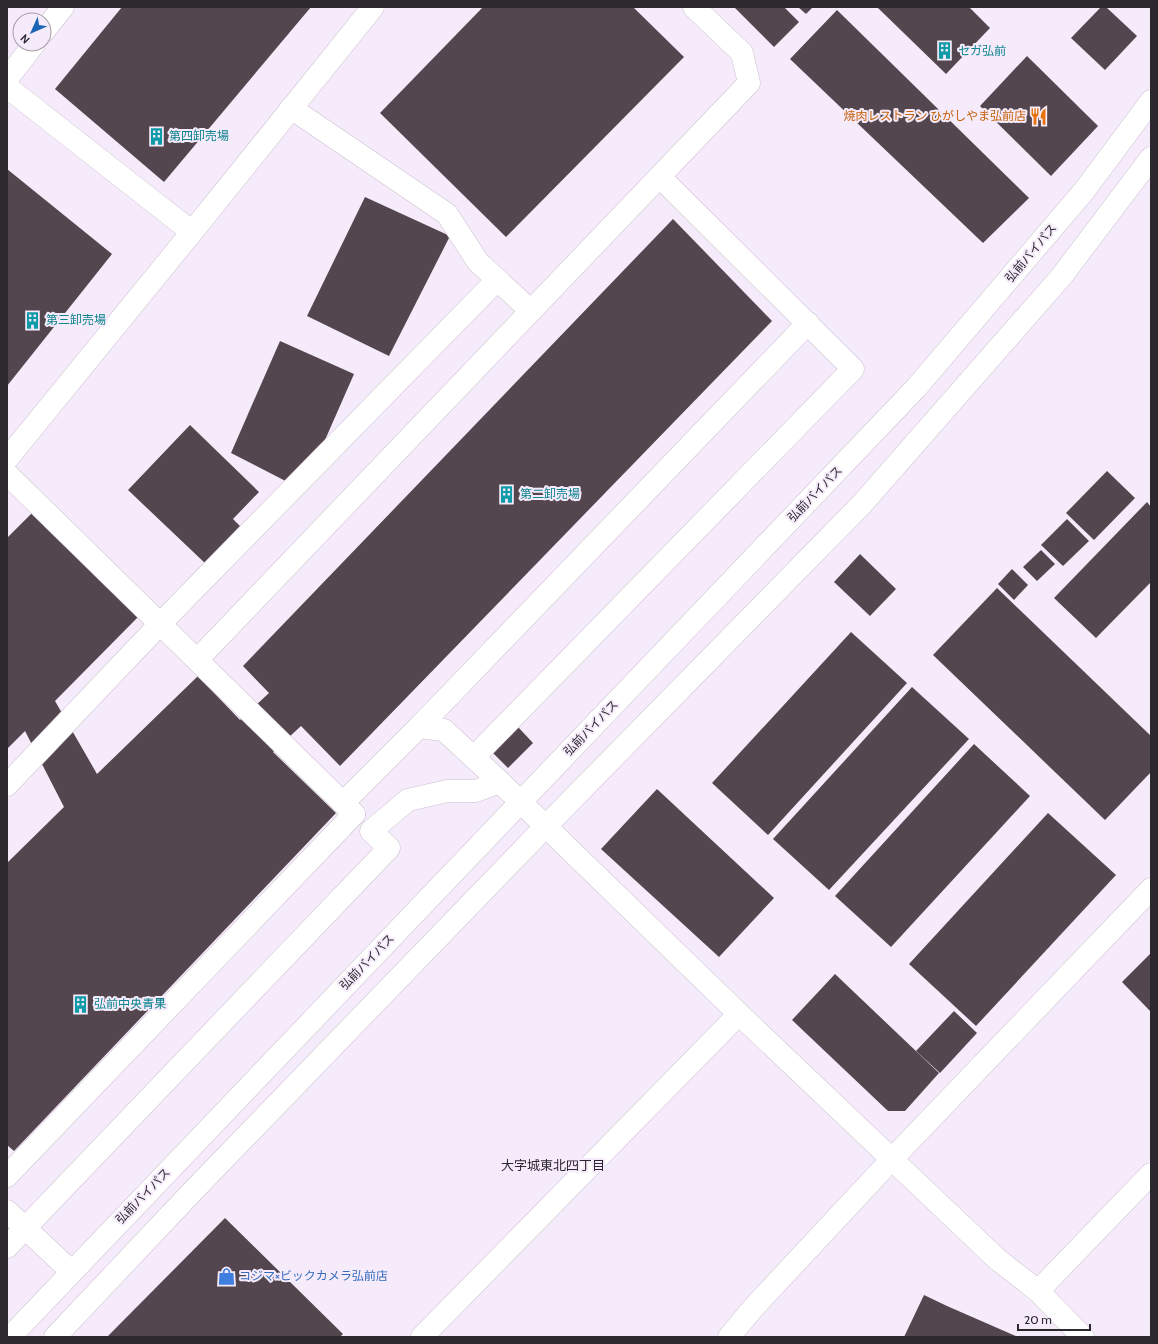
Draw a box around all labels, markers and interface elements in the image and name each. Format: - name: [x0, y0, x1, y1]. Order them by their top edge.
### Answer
- north arrow: [12, 12, 52, 52]
- text: N: [17, 31, 33, 47]
- building icon: セガ弘前: [935, 41, 955, 61]
- place label: セガ弘前: [958, 43, 1006, 58]
- restaurant icon: 焼肉レストラン ひがしやま弘前店: [1029, 106, 1049, 126]
- place label: 焼肉レストラン ひがしやま弘前店: [843, 108, 1026, 123]
- building icon: 第四卸売場: [146, 126, 166, 146]
- place label: 第四卸売場: [169, 128, 229, 143]
- street label: 弘前バイパス: [1002, 220, 1059, 285]
- building icon: 第三卸売場: [23, 310, 43, 330]
- place label: 第三卸売場: [46, 312, 106, 327]
- street label: 弘前バイパス: [784, 463, 845, 525]
- building icon: 第二卸売場: [497, 484, 517, 504]
- place label: 第二卸売場: [520, 486, 580, 501]
- street label: 弘前バイパス: [560, 697, 621, 759]
- street label: 弘前バイパス: [336, 931, 397, 993]
- building icon: 弘前中央青果: [71, 994, 91, 1014]
- place label: 弘前中央青果: [94, 996, 166, 1011]
- district label: 大字城東北四丁目: [501, 1157, 605, 1173]
- street label: 弘前バイパス: [112, 1165, 173, 1227]
- shop icon: コジマ×ビックカメラ弘前店: [216, 1266, 236, 1286]
- place label: コジマ×ビックカメラ弘前店: [239, 1268, 388, 1283]
- scale bar: [1018, 1306, 1090, 1332]
- text: 20 m: [1024, 1312, 1052, 1327]

